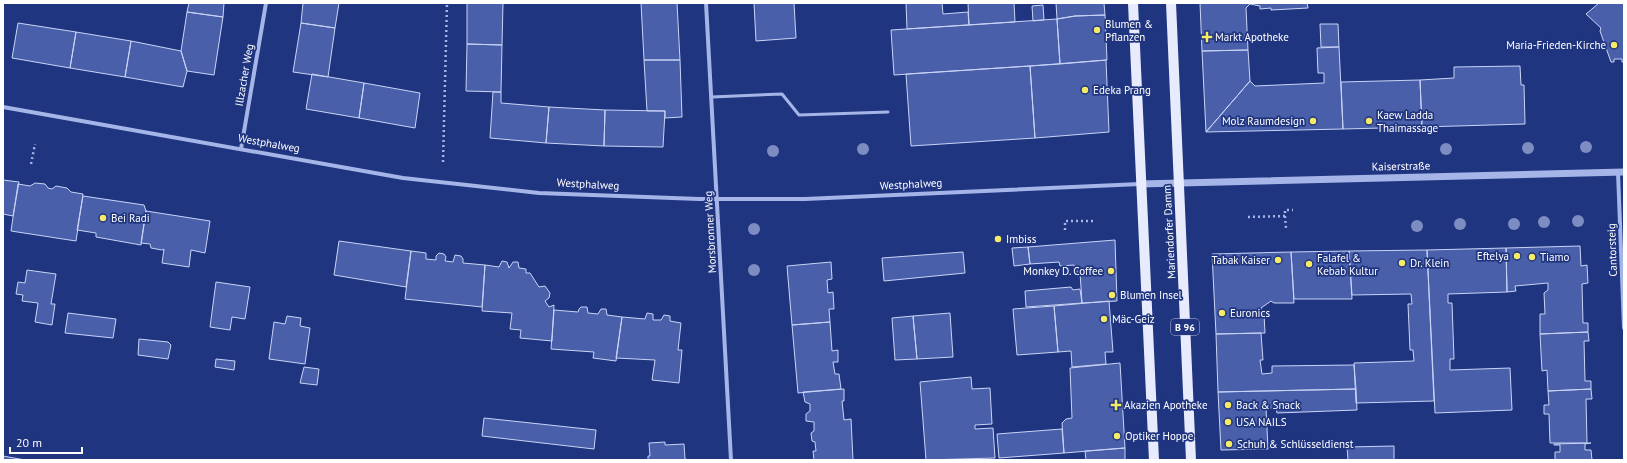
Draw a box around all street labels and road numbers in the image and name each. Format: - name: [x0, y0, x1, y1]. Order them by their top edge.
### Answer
- street label: Illzacher Weg: [232, 43, 256, 107]
- street label: Westphalweg: [237, 131, 301, 155]
- street label: Kaiserstraße: [1372, 158, 1431, 174]
- street label: Westphalweg: [556, 175, 620, 193]
- street label: Westphalweg: [879, 175, 943, 193]
- street label: Mariendorfer Damm: [1160, 185, 1178, 279]
- street label: Morsbronner Weg: [701, 190, 719, 274]
- street label: Cantorsteig: [1604, 223, 1620, 277]
- road number: B 96: [1171, 319, 1199, 335]

